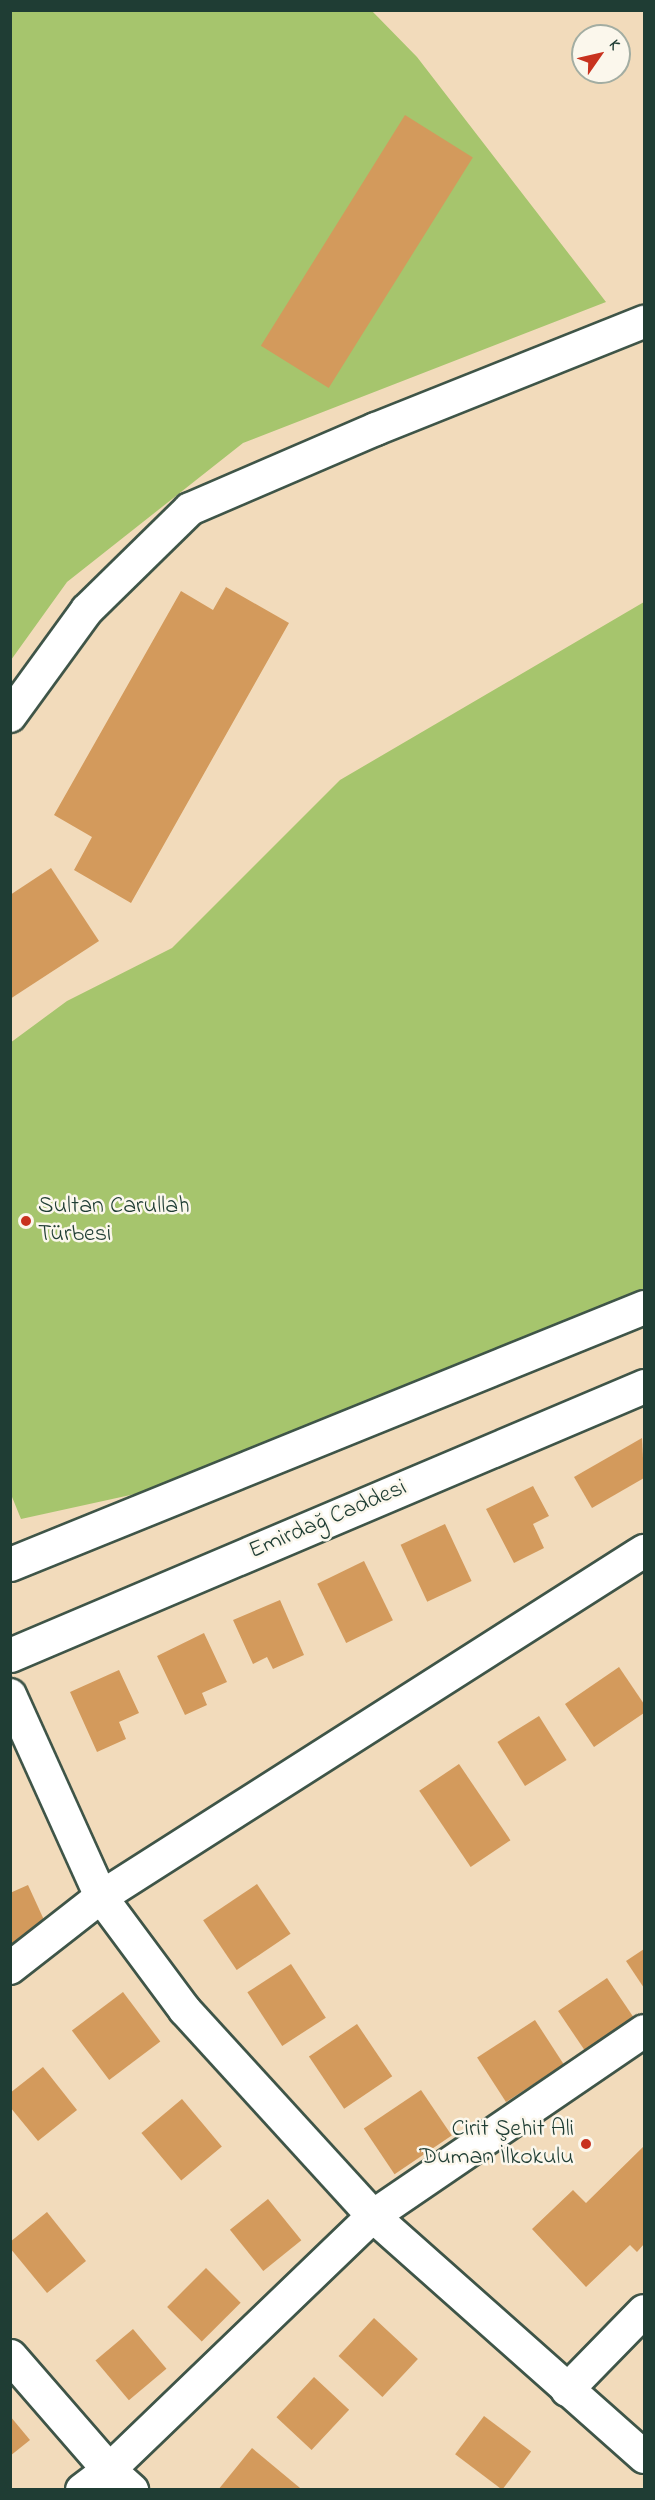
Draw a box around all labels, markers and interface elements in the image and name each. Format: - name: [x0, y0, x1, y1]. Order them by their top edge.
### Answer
- north arrow: [571, 24, 631, 84]
- text: K: [602, 35, 626, 55]
- place label: Sultan Carullah Türbesi: [38, 1193, 190, 1249]
- marker: Sultan Carullah Türbesi: [19, 1214, 33, 1228]
- street label: Emirdağ Caddesi: [245, 1474, 411, 1566]
- place label: Cirit Şehit Ali Duman İlkokulu: [420, 2116, 574, 2172]
- marker: Cirit Şehit Ali Duman İlkokulu: [579, 2137, 593, 2151]

